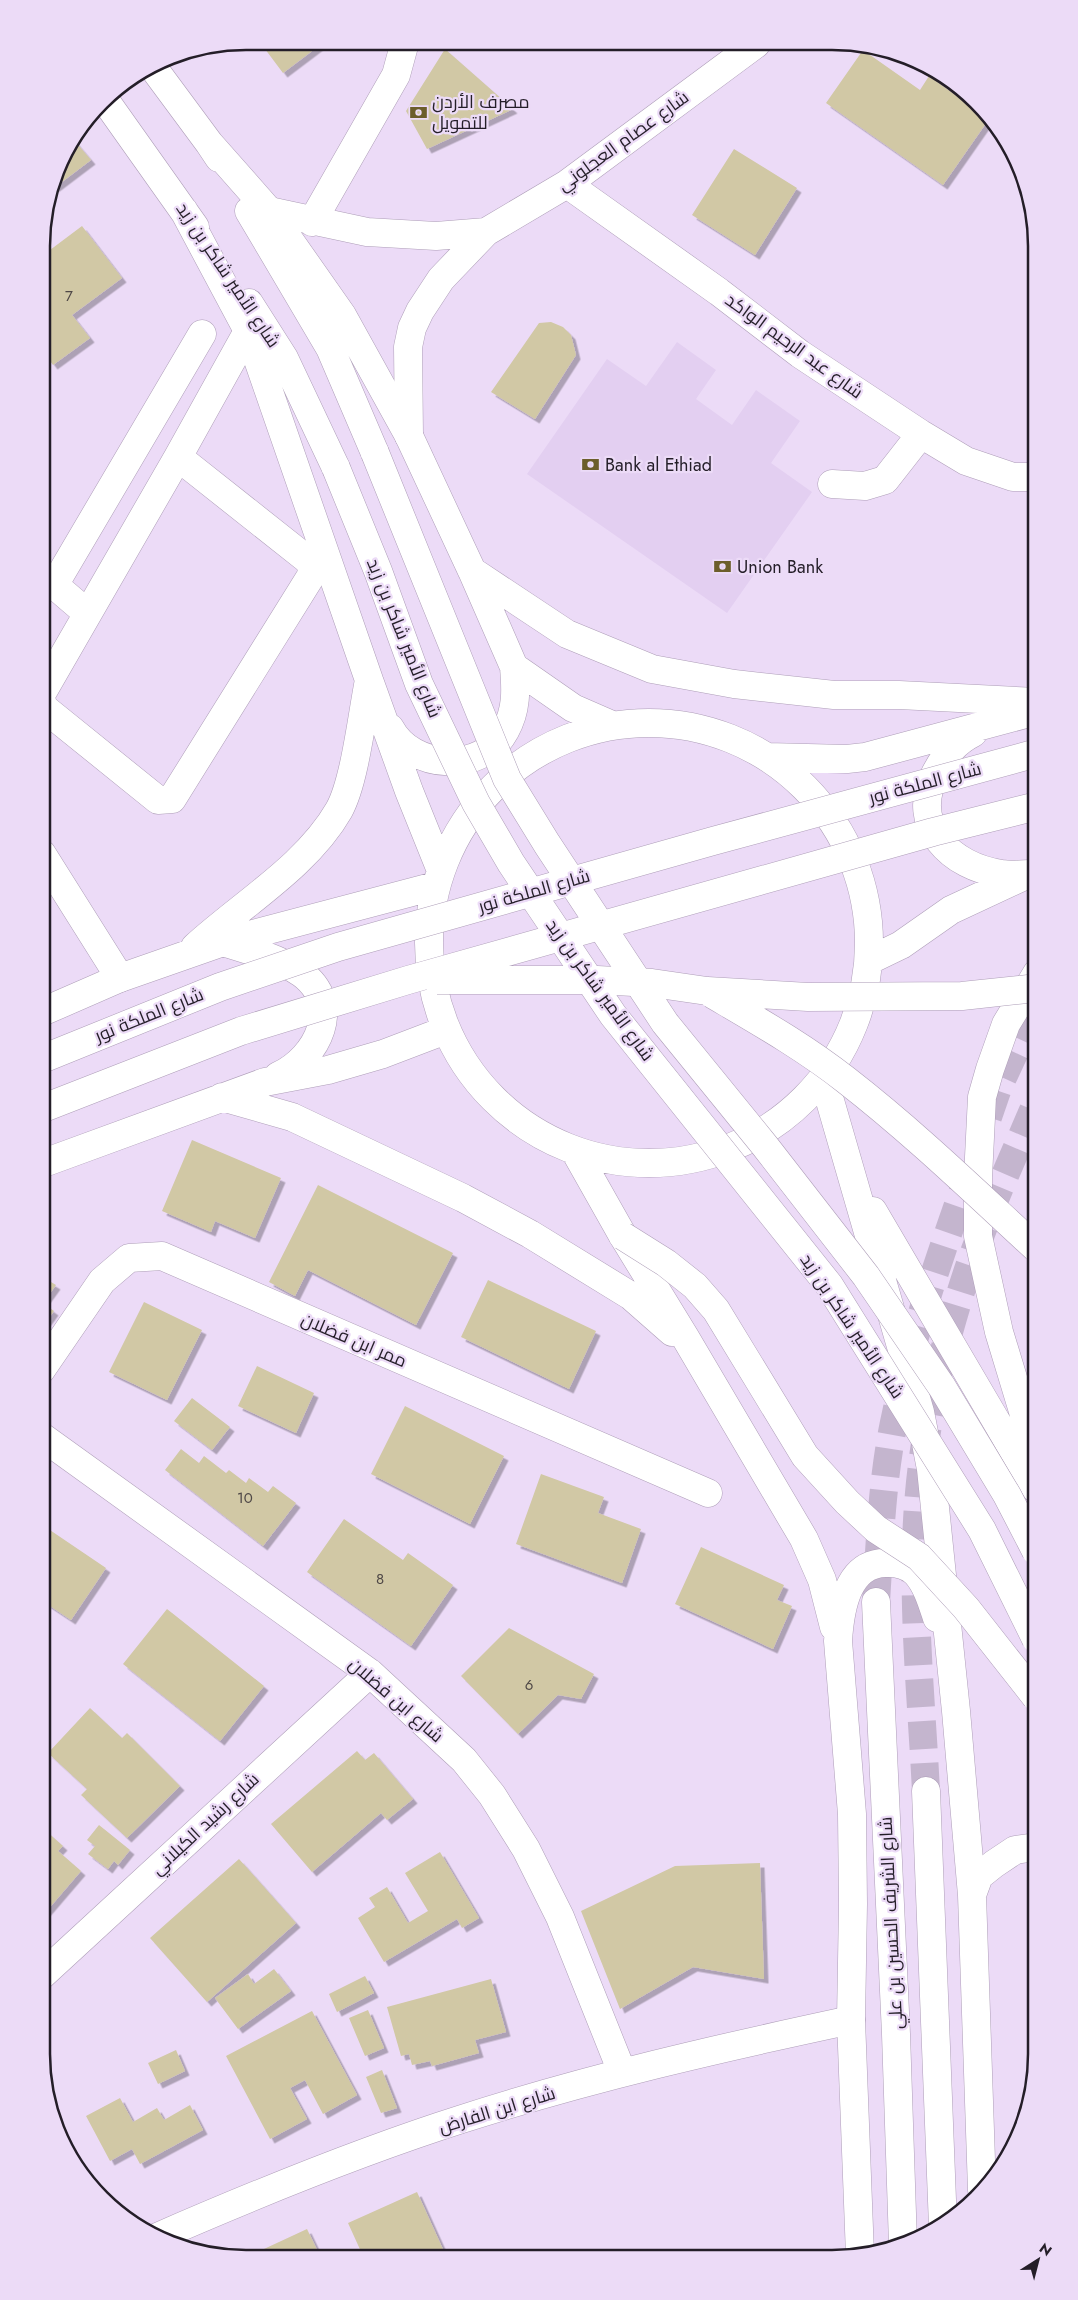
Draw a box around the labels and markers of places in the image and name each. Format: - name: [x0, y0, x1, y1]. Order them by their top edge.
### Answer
- place label: مصرف الأردن للتمويل: [432, 89, 530, 136]
- bank icon: مصرف الأردن للتمويل: [408, 102, 428, 122]
- place label: Bank al Ethiad: [605, 452, 712, 478]
- bank icon: Bank al Ethiad: [581, 455, 601, 475]
- place label: Union Bank: [737, 554, 823, 580]
- bank icon: Union Bank: [713, 557, 733, 577]

